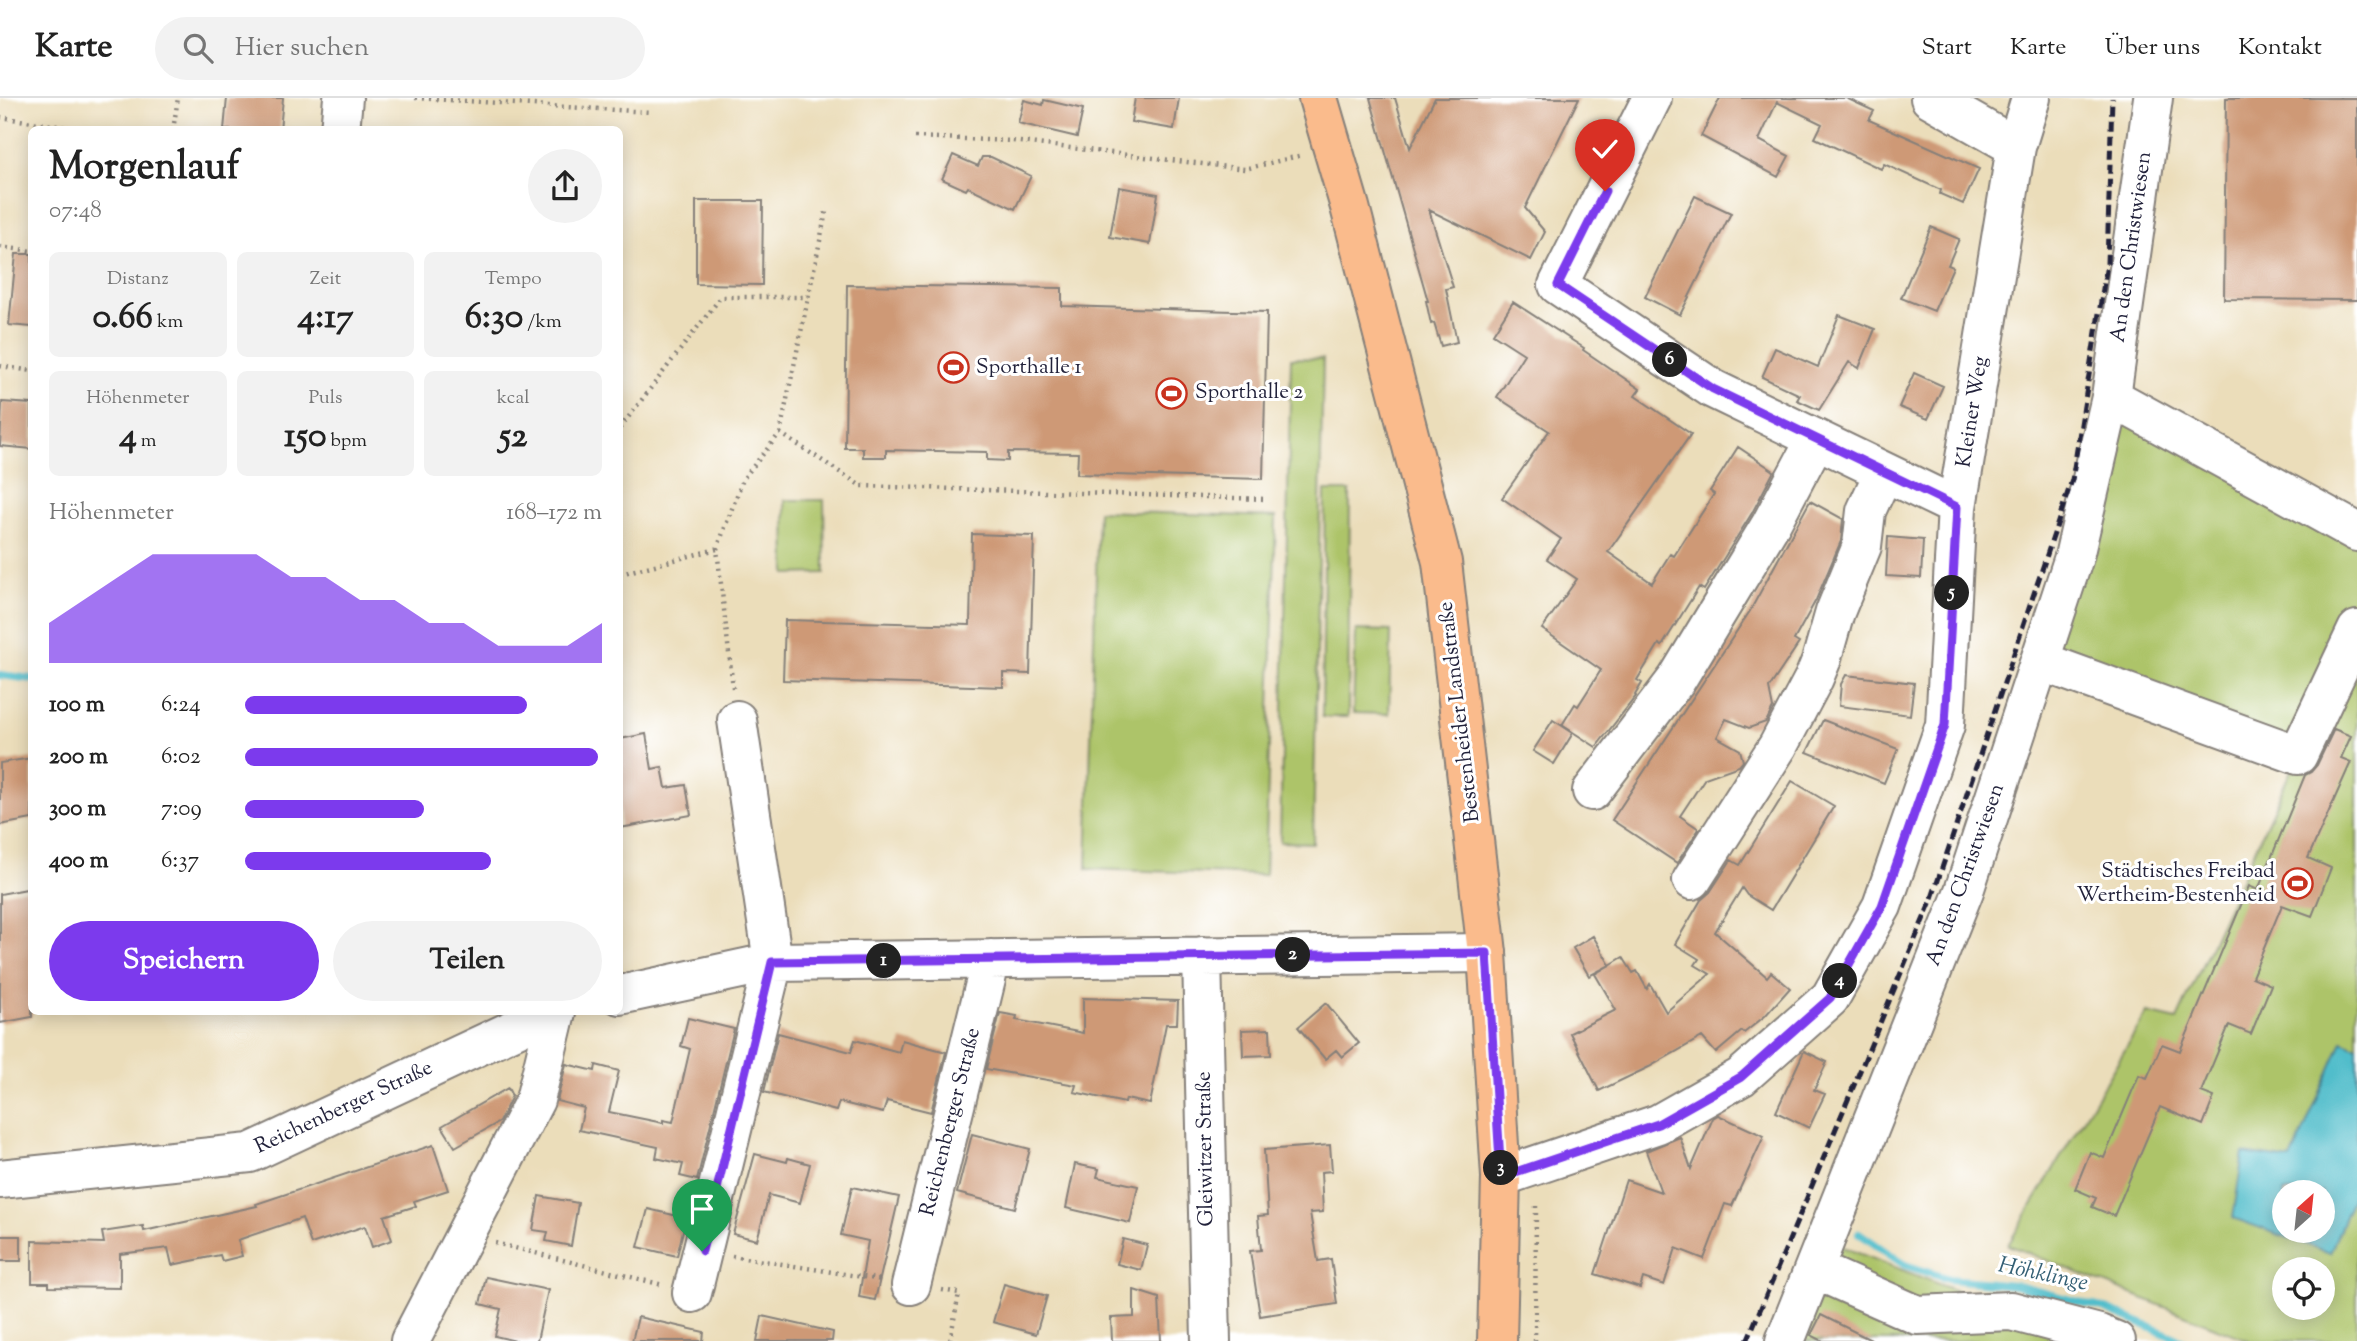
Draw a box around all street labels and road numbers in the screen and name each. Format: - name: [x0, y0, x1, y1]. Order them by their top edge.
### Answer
- street label: An den Christwiesen: [2104, 150, 2160, 344]
- street label: Kleiner Weg: [1949, 354, 1997, 470]
- street label: Bestenheider Landstraße: [1432, 600, 1488, 824]
- street label: An den Christwiesen: [1919, 779, 2013, 971]
- street label: Reichenberger Straße: [913, 1025, 989, 1219]
- street label: Reichenberger Straße: [250, 1054, 438, 1162]
- street label: Gleiwitzer Straße: [1190, 1071, 1222, 1227]

